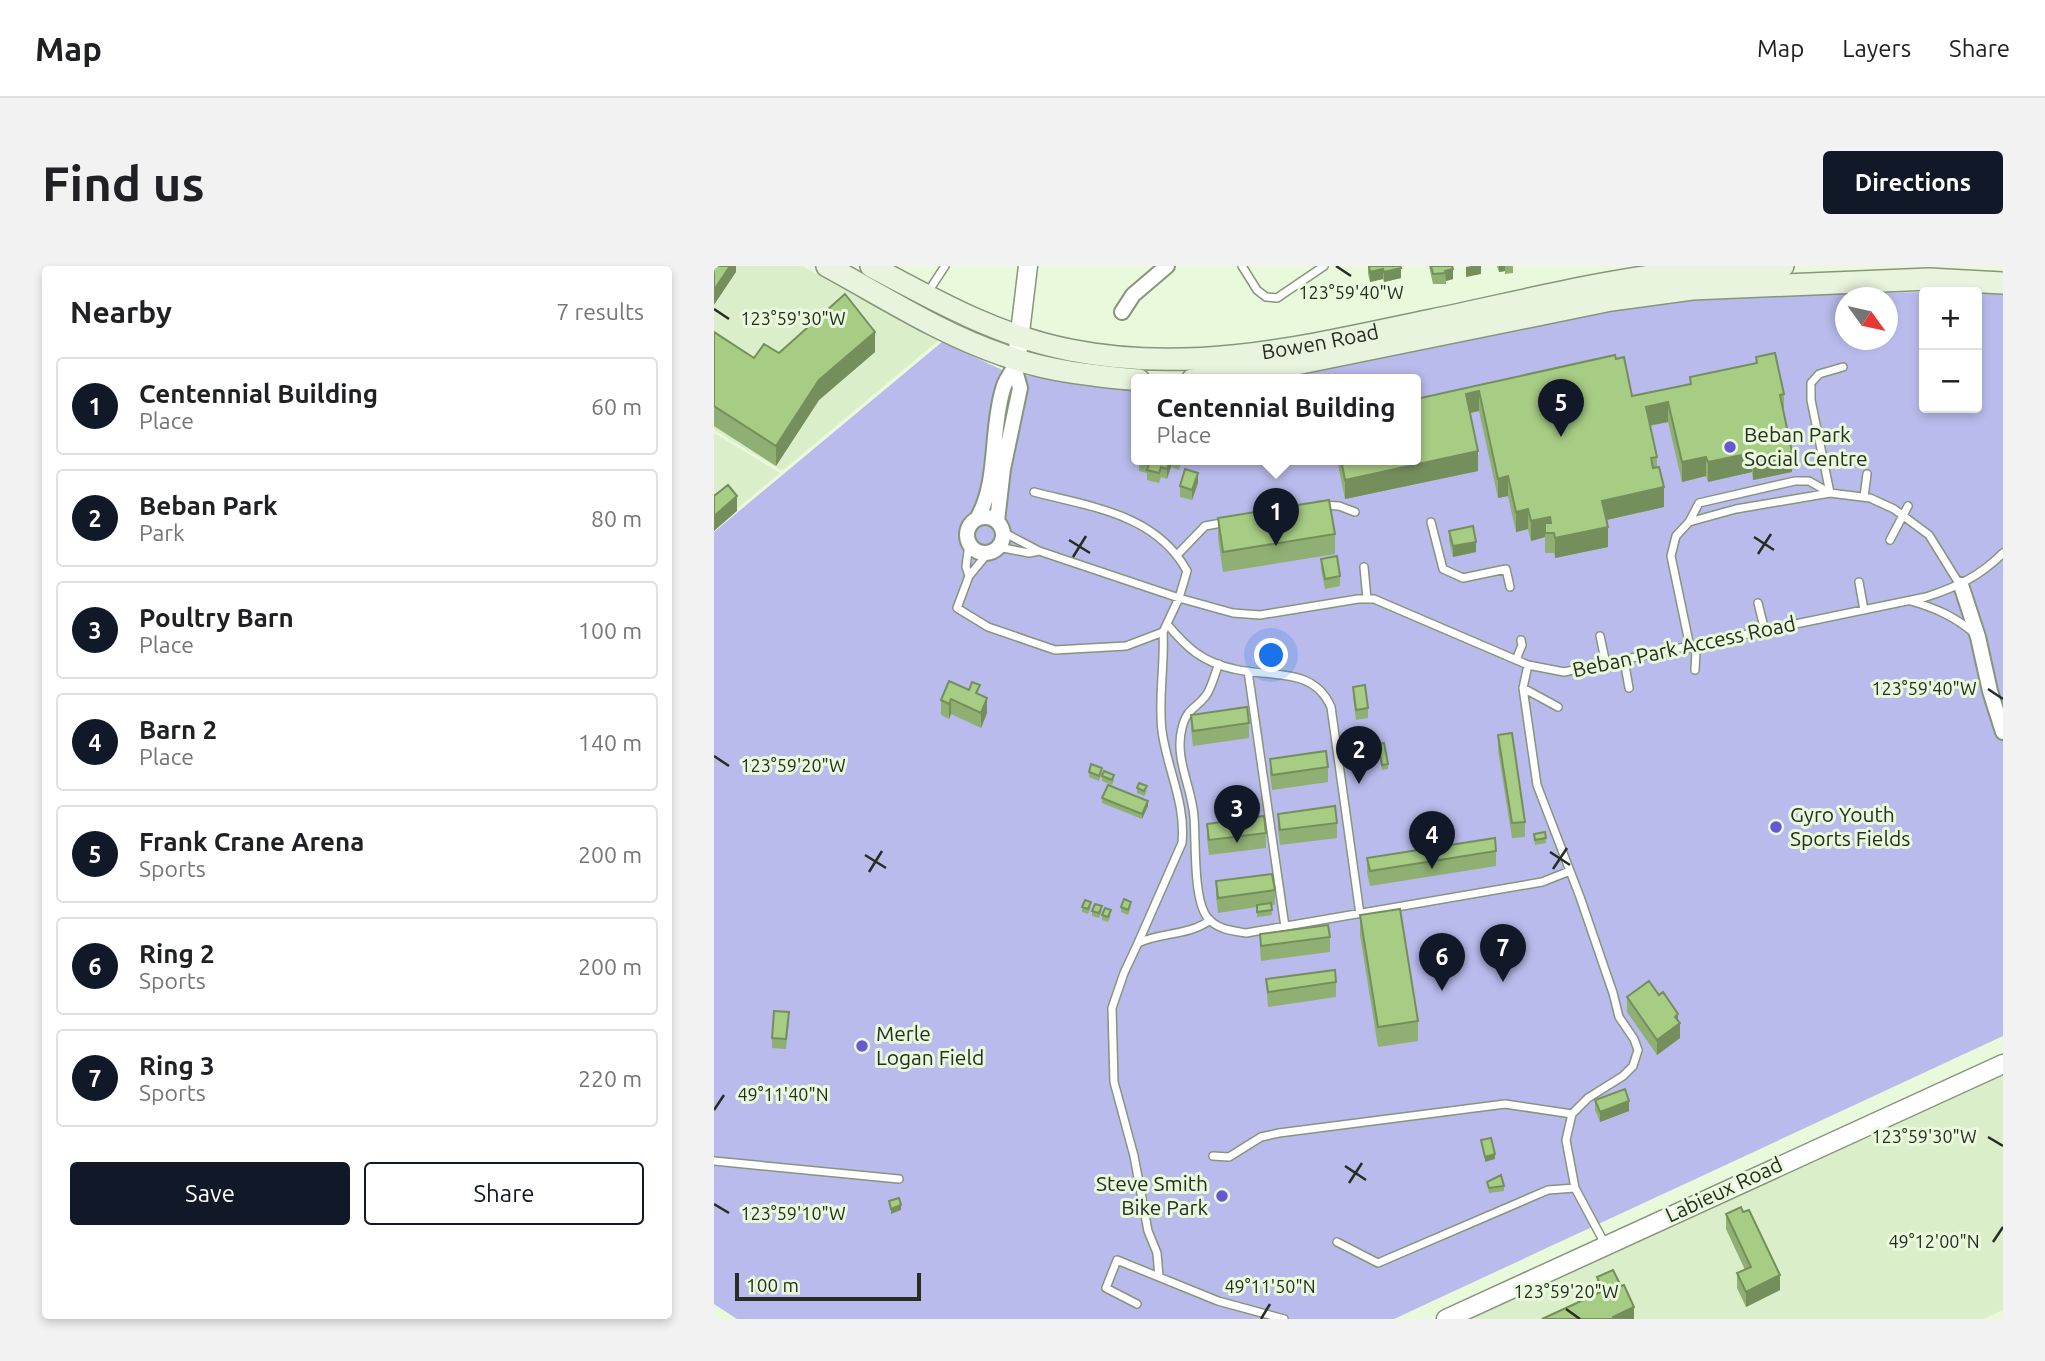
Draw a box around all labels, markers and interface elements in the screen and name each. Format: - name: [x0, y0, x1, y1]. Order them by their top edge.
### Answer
- text: Map: [35, 30, 102, 67]
- text: Map: [1757, 35, 1804, 62]
- text: Layers: [1842, 35, 1911, 62]
- text: Share: [1949, 35, 2010, 62]
- button: Directions: [1823, 151, 2003, 214]
- text: Find us: [42, 155, 205, 210]
- text: 123°59'40"W: [1298, 282, 1404, 302]
- north arrow: [1835, 287, 1898, 350]
- map controls: [1919, 287, 1982, 413]
- button: +: [1919, 287, 1982, 350]
- text: Nearby: [70, 295, 172, 329]
- text: 7 results: [556, 299, 644, 324]
- text: 123°59'30"W: [740, 308, 846, 328]
- street label: Bowen Road: [1260, 319, 1381, 363]
- button: −: [1919, 350, 1982, 413]
- popup: [1131, 374, 1421, 465]
- text: Centennial Building: [139, 379, 378, 408]
- pin: 5: [1538, 379, 1584, 437]
- text: Centennial Building: [1156, 393, 1396, 422]
- text: 1: [89, 394, 101, 419]
- text: 60 m: [591, 394, 642, 419]
- text: Place: [139, 408, 194, 433]
- text: Place: [1156, 422, 1211, 447]
- place label: Beban Park Social Centre: [1744, 422, 1867, 470]
- marker: Beban Park Social Centre: [1722, 439, 1738, 455]
- pin: 1: [1253, 488, 1299, 546]
- text: Beban Park: [139, 491, 278, 520]
- text: 2: [89, 506, 101, 531]
- text: 80 m: [591, 506, 642, 531]
- text: Park: [139, 520, 185, 545]
- text: Poultry Barn: [139, 603, 294, 632]
- street label: Beban Park Access Road: [1570, 611, 1798, 681]
- text: 3: [89, 618, 101, 643]
- text: 100 m: [578, 618, 642, 643]
- text: Place: [139, 632, 194, 657]
- your location: [1254, 638, 1288, 672]
- text: 123°59'40"W: [1871, 678, 1977, 698]
- text: Barn 2: [139, 715, 217, 744]
- pin: 2: [1336, 726, 1382, 784]
- text: 4: [89, 730, 101, 755]
- text: 140 m: [578, 730, 642, 755]
- text: Place: [139, 744, 194, 769]
- text: 123°59'20"W: [740, 755, 846, 775]
- pin: 3: [1214, 785, 1260, 843]
- place label: Gyro Youth Sports Fields: [1790, 802, 1910, 850]
- pin: 4: [1409, 811, 1455, 869]
- marker: Gyro Youth Sports Fields: [1768, 819, 1784, 835]
- text: Frank Crane Arena: [139, 827, 364, 856]
- text: 5: [89, 842, 101, 867]
- text: 200 m: [578, 842, 642, 867]
- text: Sports: [139, 856, 206, 881]
- pin: 7: [1480, 924, 1526, 982]
- pin: 6: [1419, 933, 1465, 991]
- text: Ring 2: [139, 939, 215, 968]
- text: 6: [89, 954, 101, 979]
- text: 200 m: [578, 954, 642, 979]
- text: Sports: [139, 968, 206, 993]
- place label: Merle Logan Field: [876, 1021, 984, 1069]
- marker: Merle Logan Field: [854, 1038, 870, 1054]
- text: Ring 3: [139, 1051, 215, 1080]
- text: 7: [89, 1066, 101, 1091]
- text: 220 m: [578, 1066, 642, 1091]
- text: Sports: [139, 1080, 206, 1105]
- text: 49°11'40"N: [737, 1084, 829, 1104]
- text: 123°59'30"W: [1871, 1126, 1977, 1146]
- street label: Labieux Road: [1661, 1152, 1786, 1227]
- button: Save: [70, 1162, 350, 1225]
- button: Share: [364, 1162, 644, 1225]
- place label: Steve Smith Bike Park: [1096, 1171, 1208, 1219]
- marker: Steve Smith Bike Park: [1214, 1188, 1230, 1204]
- text: 123°59'10"W: [740, 1203, 846, 1223]
- text: 49°12'00"N: [1888, 1231, 1980, 1251]
- scale bar: [735, 1270, 920, 1302]
- text: 100 m: [746, 1274, 799, 1296]
- text: 49°11'50"N: [1224, 1276, 1316, 1296]
- text: 123°59'20"W: [1513, 1281, 1619, 1301]

